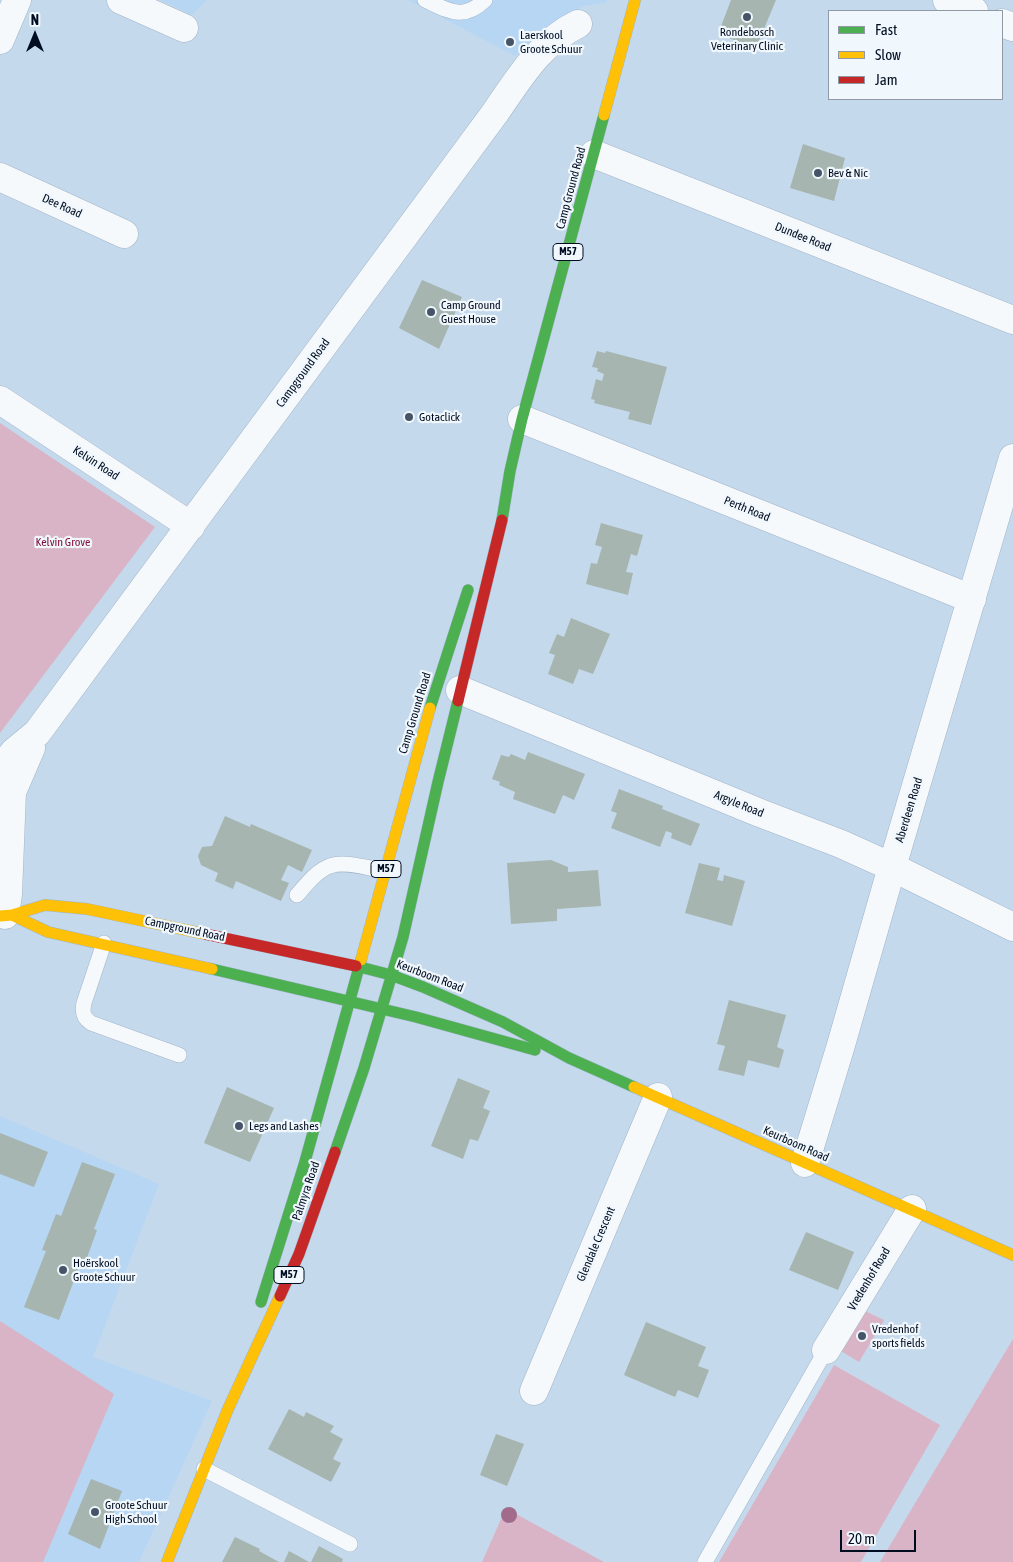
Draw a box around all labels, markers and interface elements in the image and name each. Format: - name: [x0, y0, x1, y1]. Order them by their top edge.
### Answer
- north arrow: [10, 10, 60, 60]
- legend: [828, 10, 1003, 100]
- marker: Rondebosch Veterinary Clinic: [741, 11, 753, 23]
- text: N: [31, 12, 39, 28]
- text: Fast: [875, 21, 897, 38]
- place label: Rondebosch Veterinary Clinic: [711, 25, 783, 53]
- place label: Laerskool Groote Schuur: [520, 28, 582, 56]
- marker: Laerskool Groote Schuur: [504, 36, 516, 48]
- text: Slow: [875, 46, 901, 63]
- text: Jam: [875, 71, 898, 88]
- street label: Camp Ground Road: [553, 145, 589, 231]
- place label: Bev & Nic: [828, 166, 868, 180]
- marker: Bev & Nic: [812, 167, 824, 179]
- street label: Dee Road: [40, 191, 84, 221]
- street label: Dundee Road: [773, 219, 833, 255]
- road number: M57: [553, 243, 583, 260]
- place label: Camp Ground Guest House: [441, 298, 501, 326]
- marker: Camp Ground Guest House: [425, 306, 437, 318]
- street label: Campground Road: [273, 336, 333, 410]
- place label: Gotaclick: [419, 410, 460, 424]
- marker: Gotaclick: [403, 411, 415, 423]
- street label: Kelvin Road: [70, 443, 122, 483]
- street label: Perth Road: [722, 493, 772, 525]
- park label: Kelvin Grove: [35, 535, 91, 549]
- street label: Camp Ground Road: [396, 671, 434, 755]
- street label: Aberdeen Road: [892, 776, 926, 844]
- street label: Argyle Road: [712, 788, 766, 820]
- road number: M57: [371, 861, 401, 878]
- street label: Campground Road: [144, 913, 226, 945]
- street label: Keurboom Road: [394, 957, 466, 995]
- place label: Legs and Lashes: [249, 1119, 319, 1133]
- marker: Legs and Lashes: [233, 1120, 245, 1132]
- street label: Keurboom Road: [761, 1123, 831, 1165]
- street label: Palmyra Road: [289, 1160, 323, 1222]
- street label: Glendale Crescent: [574, 1204, 618, 1284]
- street label: Vredenhof Road: [845, 1245, 893, 1313]
- place label: Hoërskool Groote Schuur: [73, 1256, 135, 1284]
- marker: Hoërskool Groote Schuur: [57, 1264, 69, 1276]
- road number: M57: [274, 1266, 304, 1284]
- place label: Vredenhof sports fields: [872, 1322, 925, 1350]
- marker: Vredenhof sports fields: [856, 1330, 868, 1342]
- place label: Groote Schuur High School: [105, 1498, 167, 1526]
- marker: Groote Schuur High School: [89, 1506, 101, 1518]
- scale bar: [843, 1520, 919, 1552]
- text: 20 m: [848, 1530, 875, 1547]

